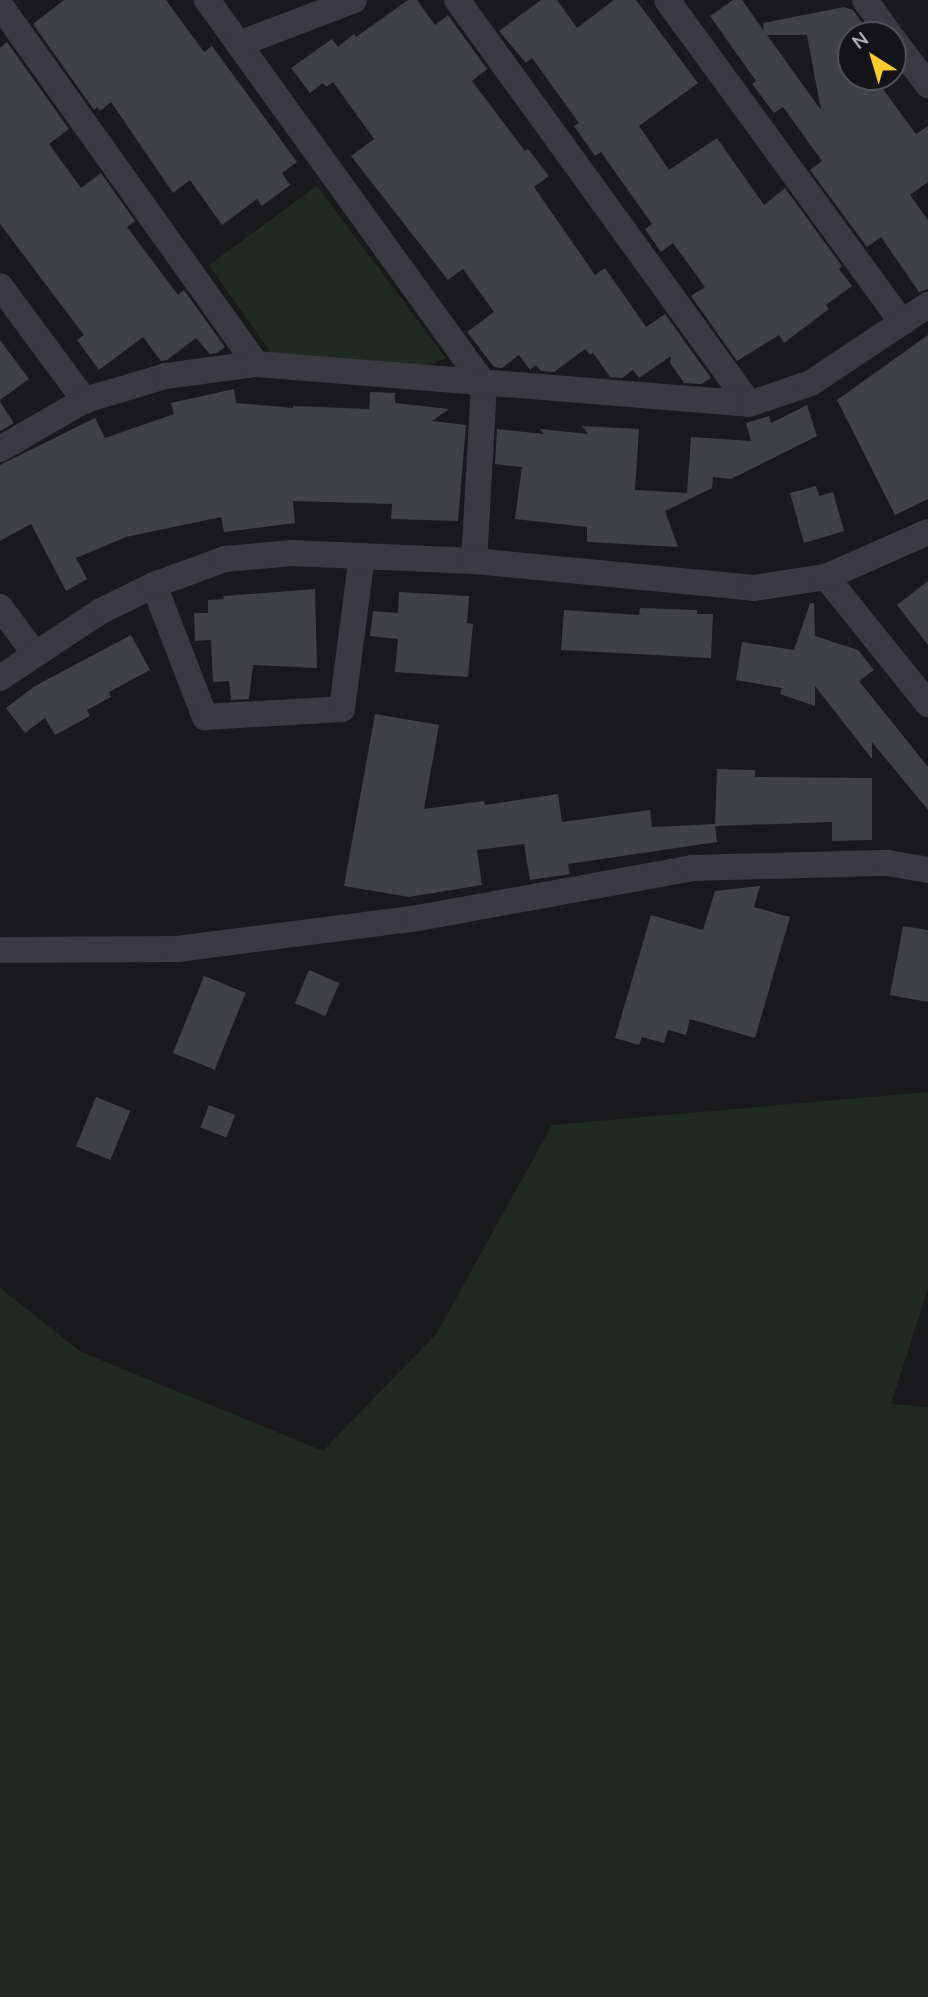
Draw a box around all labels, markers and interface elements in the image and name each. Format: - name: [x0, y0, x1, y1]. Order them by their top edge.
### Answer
- north arrow: [837, 21, 907, 91]
- text: N: [847, 26, 874, 55]

